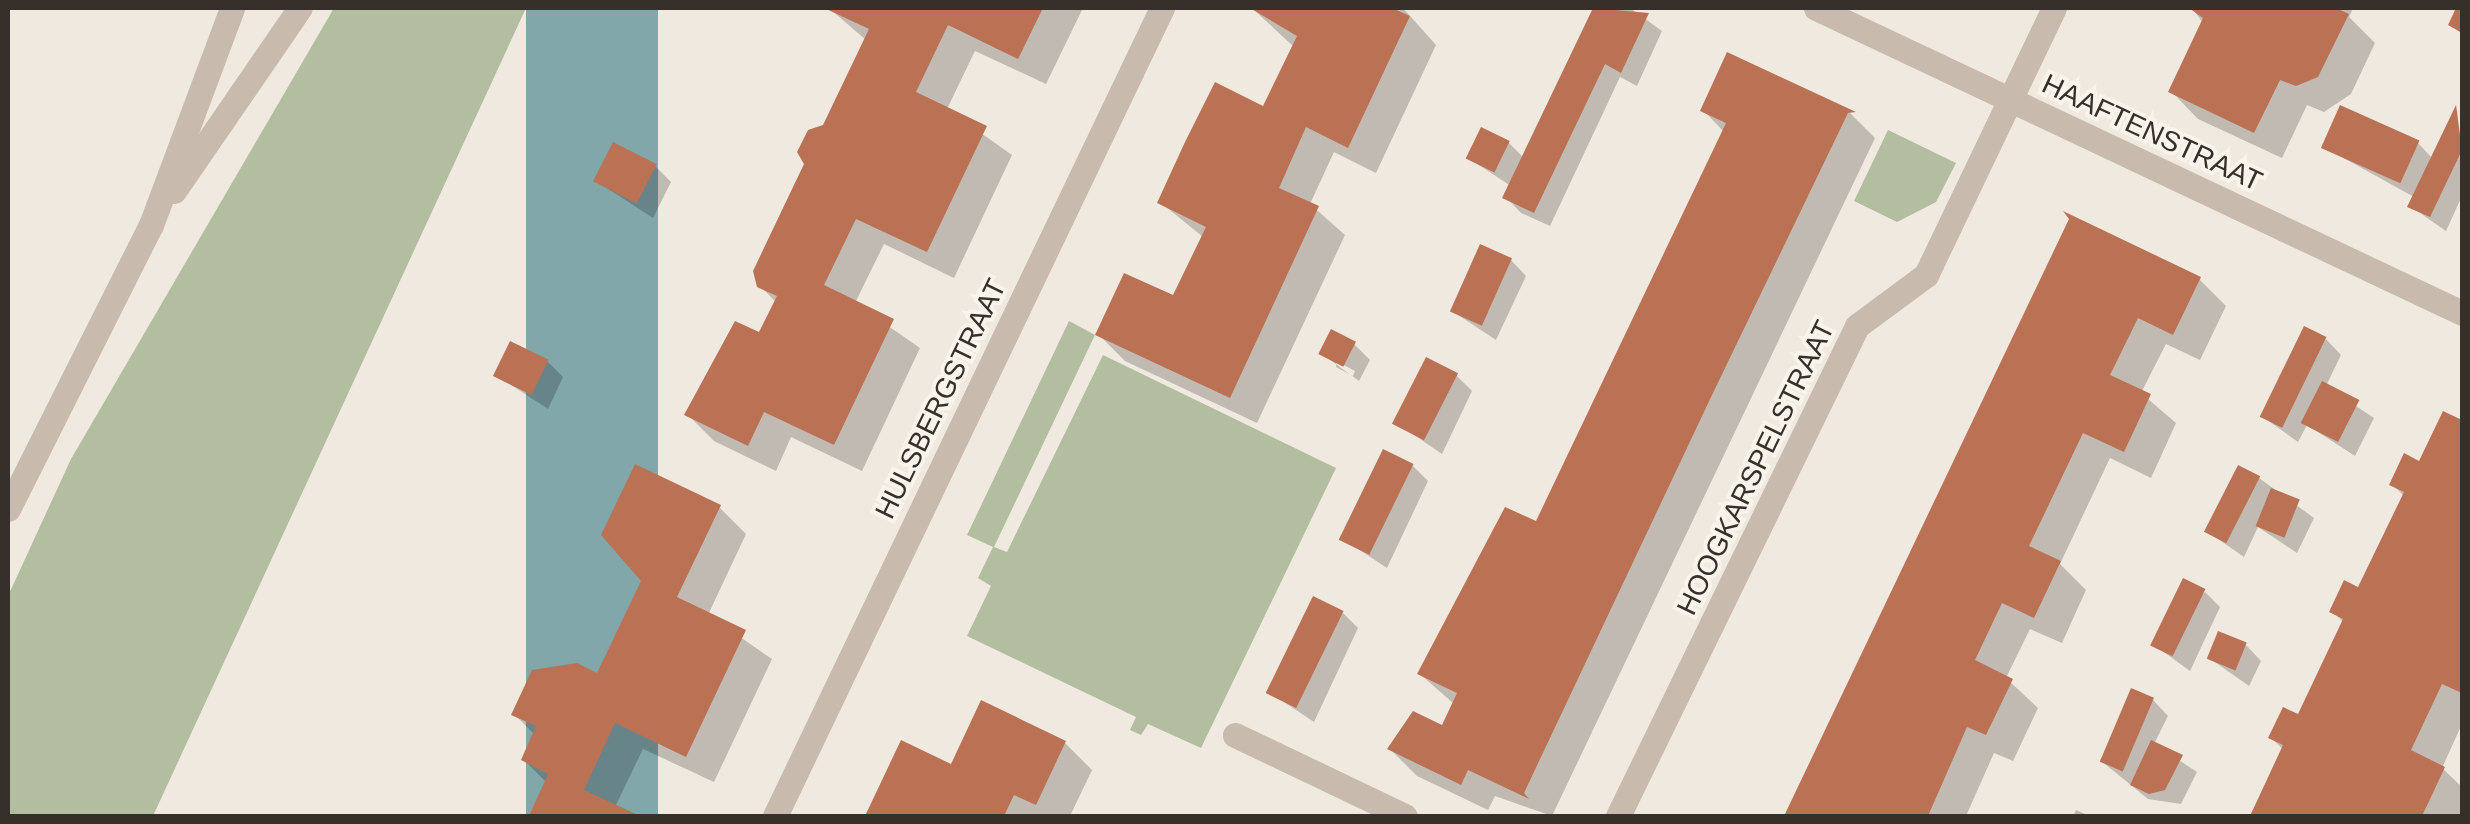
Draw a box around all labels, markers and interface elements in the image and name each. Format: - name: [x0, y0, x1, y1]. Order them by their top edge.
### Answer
- street label: HAAFTENSTRAAT: [2037, 67, 2267, 199]
- street label: HULSBERGSTRAAT: [868, 274, 1014, 524]
- street label: HOOGKARSPELSTRAAT: [1670, 315, 1842, 621]

